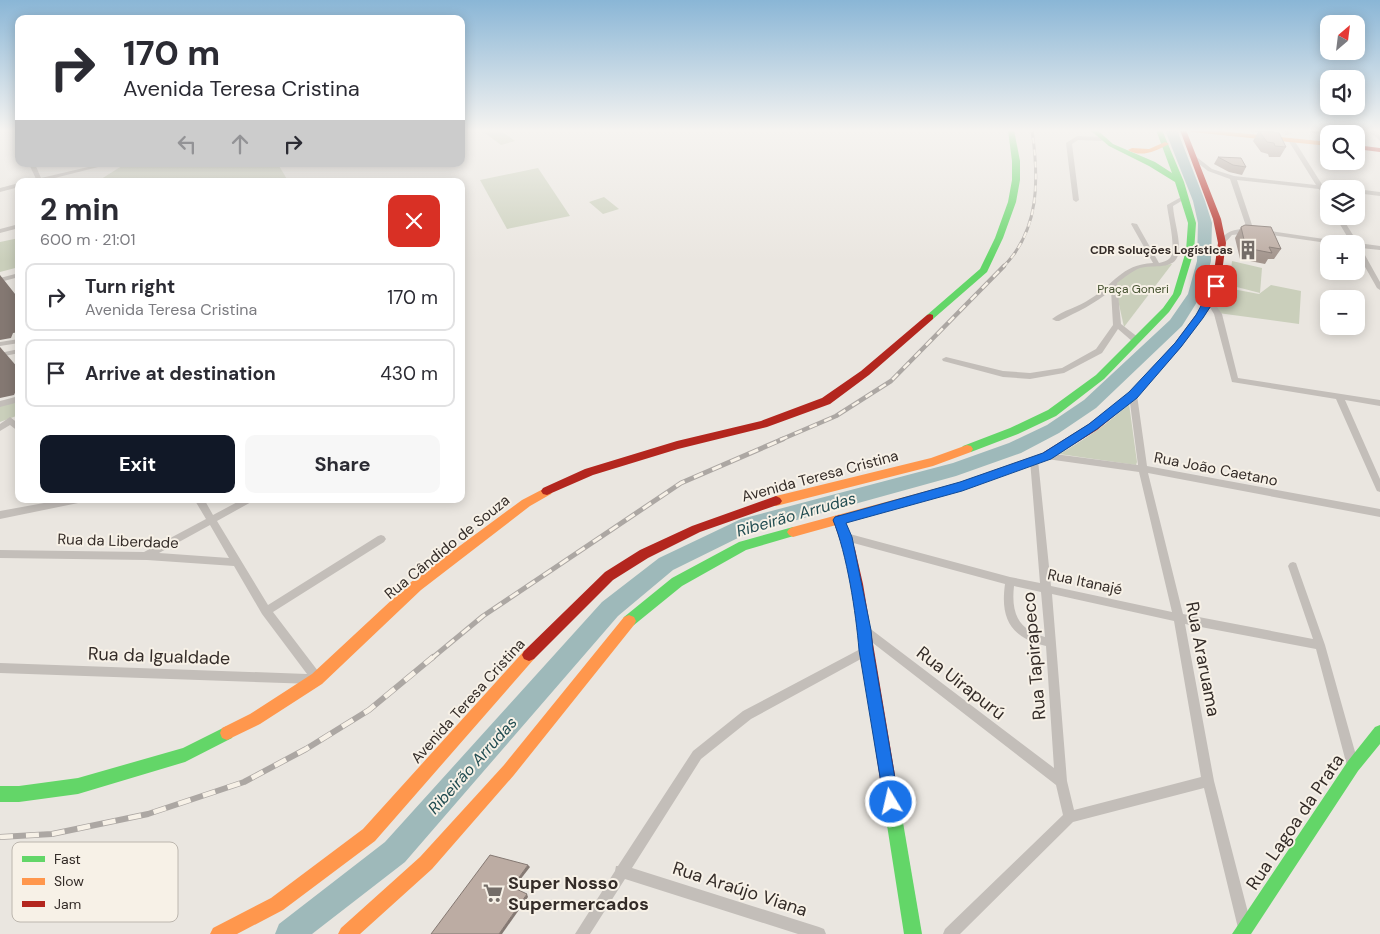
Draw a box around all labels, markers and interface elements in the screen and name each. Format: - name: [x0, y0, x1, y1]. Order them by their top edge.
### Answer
- north arrow: [1320, 15, 1365, 60]
- map controls: [1320, 15, 1365, 335]
- text: 170 m: [123, 30, 220, 76]
- icon: right: [40, 35, 105, 100]
- button: sound: [1320, 70, 1365, 115]
- text: Avenida Teresa Cristina: [123, 74, 360, 103]
- button: search: [1320, 125, 1365, 170]
- icon: left: [173, 130, 201, 158]
- icon: ahead: [226, 130, 254, 158]
- icon: right: [279, 130, 307, 158]
- button: layers: [1320, 180, 1365, 225]
- text: 2 min: [40, 190, 119, 229]
- button: close: [388, 195, 440, 247]
- text: 600 m · 21:01: [40, 229, 136, 250]
- button: +: [1320, 235, 1365, 280]
- building icon: CDR Soluções Logísticas: [1237, 239, 1259, 261]
- place label: CDR Soluções Logísticas: [1090, 242, 1233, 258]
- pin: [1195, 265, 1237, 307]
- icon: arrive: [1202, 272, 1230, 300]
- text: Turn right: [85, 274, 175, 299]
- park label: Praça Goneri: [1097, 281, 1169, 297]
- icon: right: [42, 283, 70, 311]
- text: 170 m: [387, 285, 438, 310]
- button: −: [1320, 290, 1365, 335]
- text: Avenida Teresa Cristina: [85, 299, 257, 320]
- icon: arrive: [42, 359, 70, 387]
- text: Arrive at destination: [85, 361, 276, 386]
- text: 430 m: [380, 361, 438, 386]
- button: Exit: [40, 435, 235, 493]
- button: Share: [245, 435, 440, 493]
- street label: Avenida Teresa Cristina: [739, 445, 901, 507]
- street label: Rua João Caetano: [1152, 447, 1280, 491]
- water label: Ribeirão Arrudas: [734, 487, 858, 542]
- street label: Rua Cândido de Souza: [380, 490, 514, 604]
- street label: Rua da Liberdade: [57, 529, 179, 553]
- street label: Rua Itanajé: [1046, 564, 1124, 600]
- street label: Rua Tapirapeco: [1016, 591, 1052, 721]
- street label: Rua Araruama: [1180, 599, 1226, 719]
- street label: Avenida Teresa Cristina: [407, 634, 529, 768]
- street label: Rua Uirapurú: [912, 641, 1010, 725]
- street label: Rua da Igualdade: [87, 642, 231, 670]
- water label: Ribeirão Arrudas: [423, 712, 522, 818]
- street label: Rua Lagoa da Prata: [1241, 749, 1349, 895]
- position arrow: [864, 775, 916, 827]
- legend: [12, 842, 178, 922]
- text: Fast: [54, 850, 81, 868]
- street label: Rua Araújo Viana: [670, 856, 810, 922]
- place label: Super Nosso Supermercados: [508, 871, 649, 916]
- text: Slow: [54, 872, 84, 890]
- supermarket icon: Super Nosso Supermercados: [482, 882, 504, 904]
- text: Jam: [54, 895, 81, 913]

